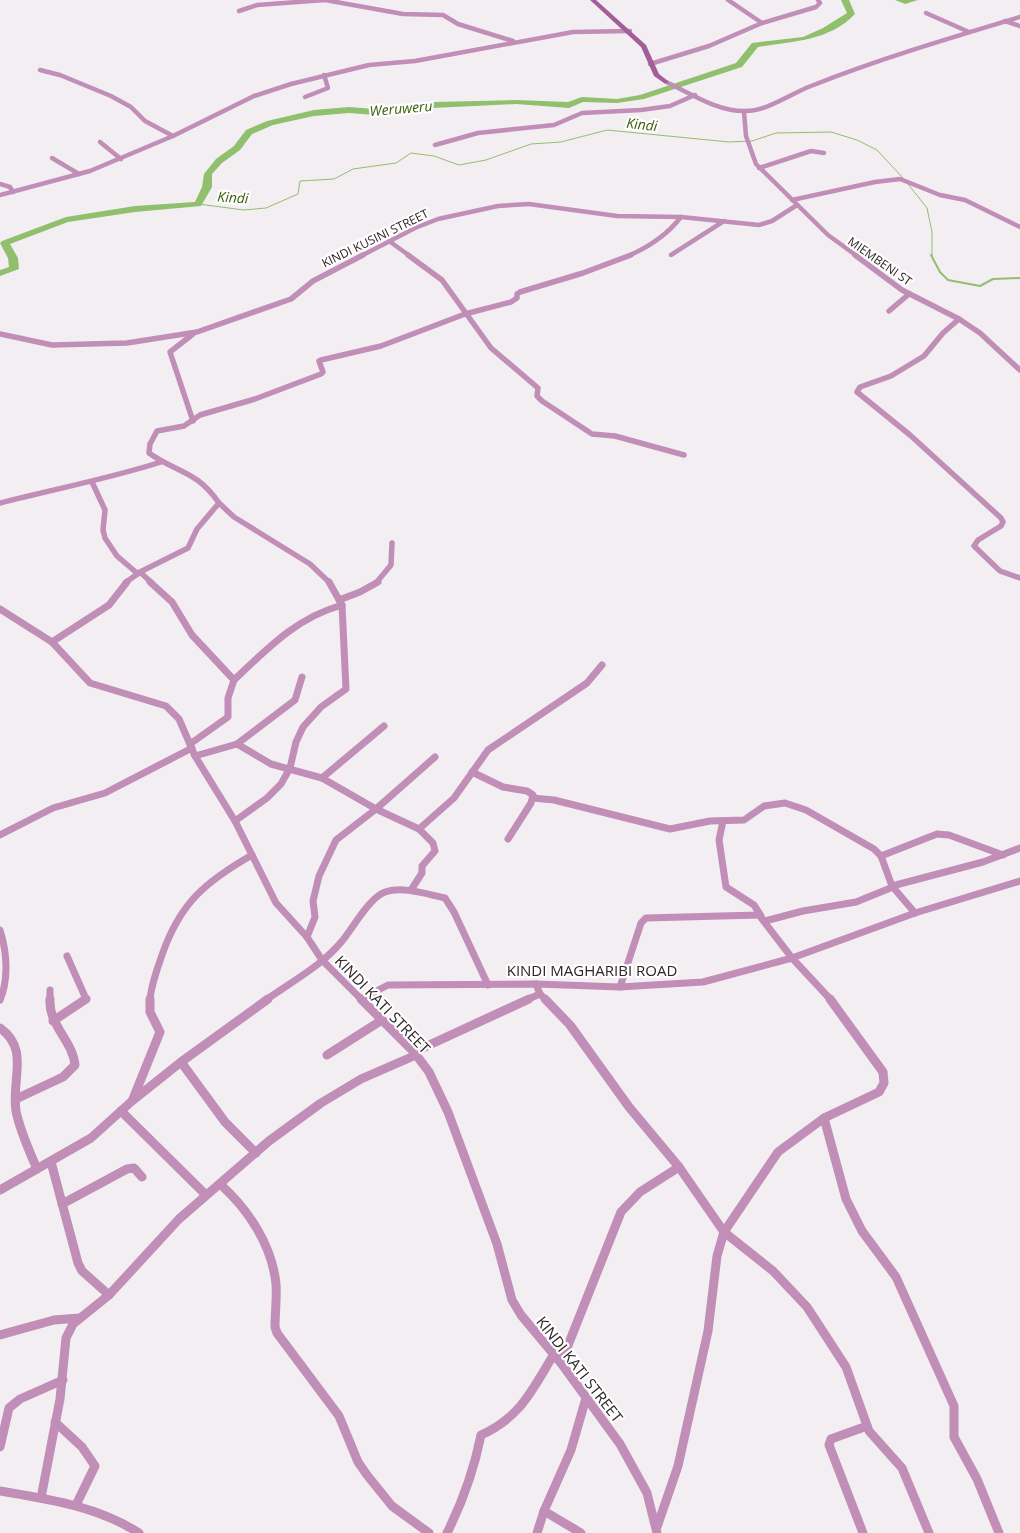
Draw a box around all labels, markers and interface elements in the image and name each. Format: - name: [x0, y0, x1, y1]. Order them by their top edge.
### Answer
- water label: Weruweru: [369, 96, 433, 120]
- water label: Kindi: [626, 113, 659, 135]
- water label: Kindi: [217, 186, 250, 208]
- street label: KINDI KUSINI STREET: [319, 205, 432, 271]
- street label: MIEMBENI ST: [845, 233, 916, 290]
- street label: KINDI KATI STREET: [331, 951, 436, 1058]
- street label: KINDI MAGHARIBI ROAD: [507, 960, 677, 980]
- street label: KINDI KATI STREET: [532, 1312, 628, 1427]

